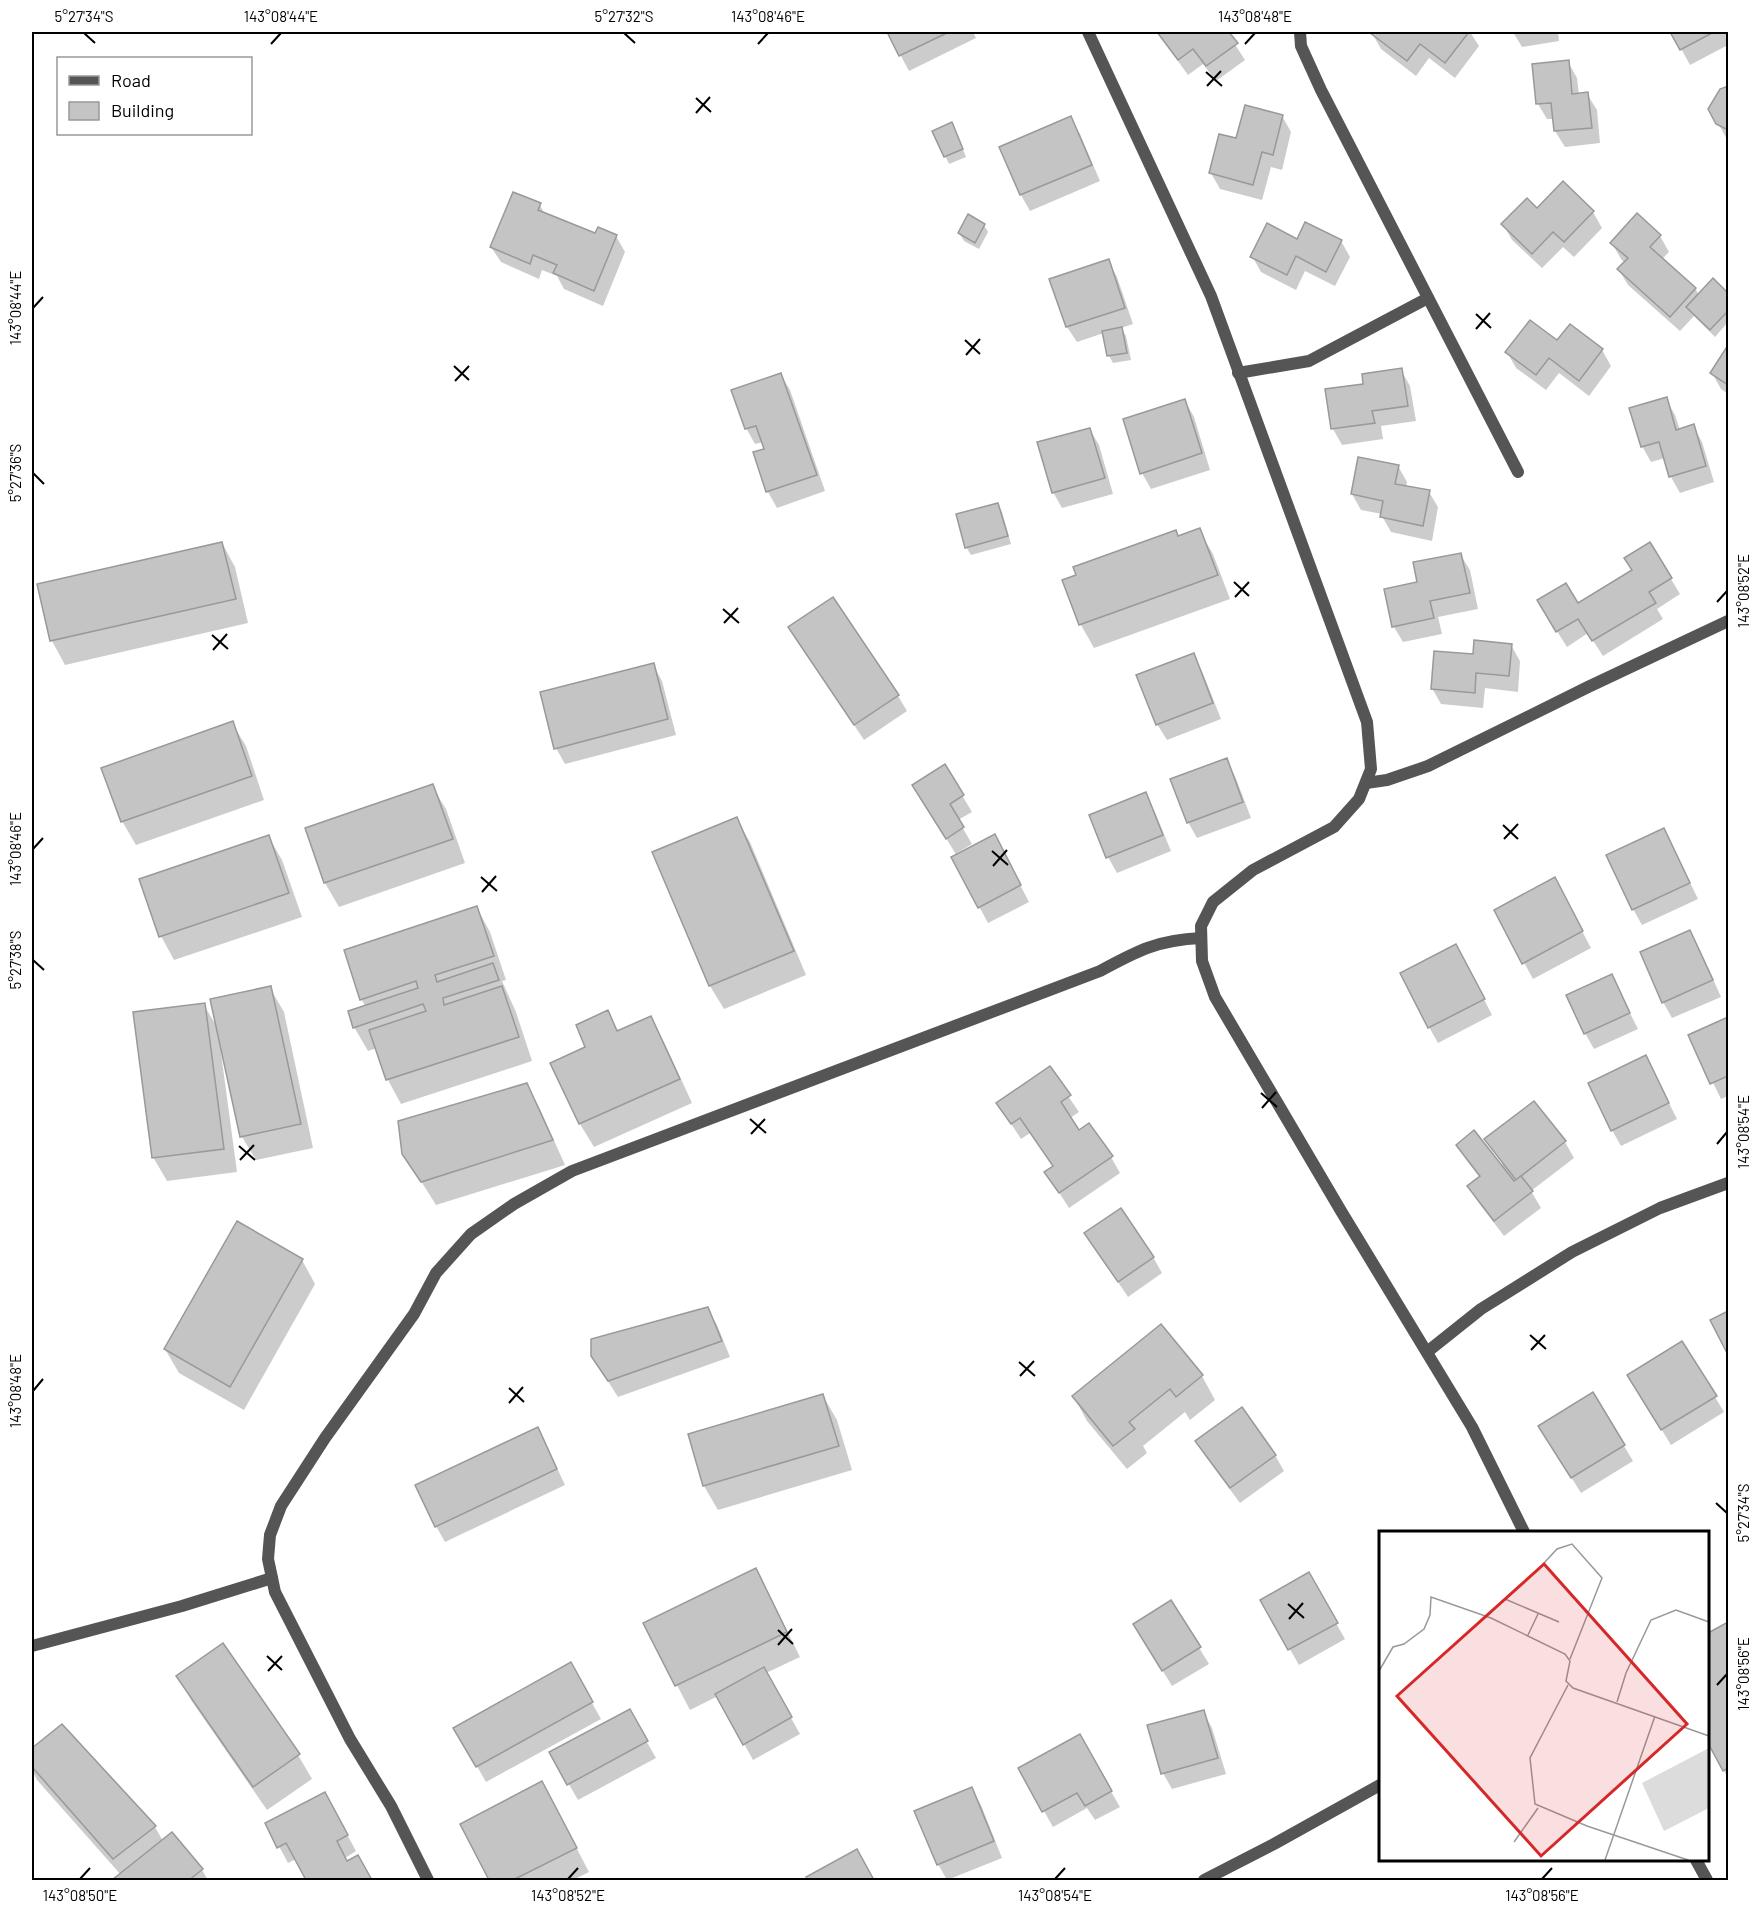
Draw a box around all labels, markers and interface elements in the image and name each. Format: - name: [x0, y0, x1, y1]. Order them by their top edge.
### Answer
- text: 5°27'34"S: [54, 7, 114, 25]
- text: 143°08'44"E: [244, 7, 318, 25]
- text: 5°27'32"S: [594, 7, 654, 25]
- text: 143°08'46"E: [731, 7, 805, 25]
- text: 143°08'48"E: [1218, 7, 1292, 25]
- legend: [57, 57, 252, 135]
- text: Road: [111, 69, 151, 91]
- text: Building: [111, 99, 174, 121]
- text: 143°08'44"E: [6, 271, 24, 345]
- text: 5°27'36"S: [6, 444, 24, 502]
- text: 143°08'52"E: [1734, 554, 1752, 628]
- text: 143°08'46"E: [6, 812, 24, 886]
- text: 5°27'38"S: [6, 931, 24, 989]
- text: 143°08'54"E: [1734, 1095, 1752, 1169]
- text: 143°08'48"E: [6, 1354, 24, 1428]
- text: 5°27'34"S: [1734, 1483, 1752, 1543]
- inset map: [1379, 1531, 1709, 1861]
- text: 143°08'56"E: [1734, 1637, 1752, 1711]
- text: 143°08'50"E: [43, 1886, 117, 1904]
- text: 143°08'52"E: [531, 1886, 605, 1904]
- text: 143°08'54"E: [1018, 1886, 1092, 1904]
- text: 143°08'56"E: [1505, 1886, 1579, 1904]

